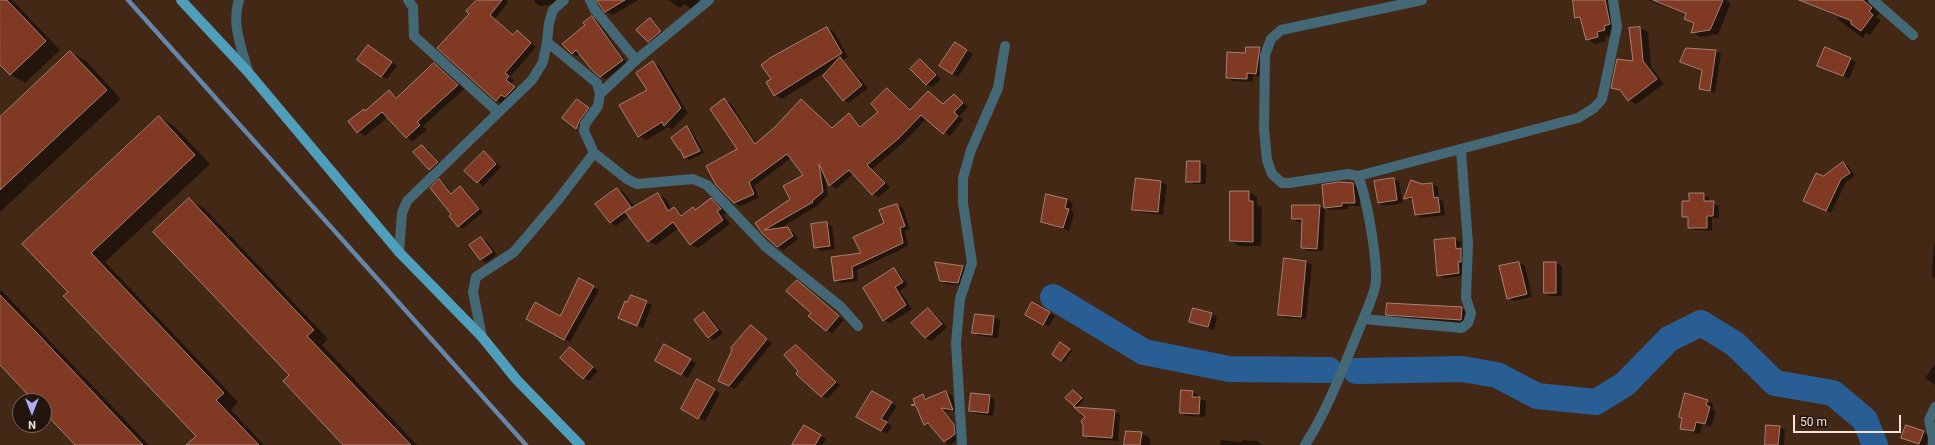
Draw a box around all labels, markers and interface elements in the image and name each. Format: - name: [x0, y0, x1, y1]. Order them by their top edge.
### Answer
- north arrow: [12, 393, 52, 433]
- scale bar: [1795, 407, 1903, 433]
- text: 50 m: [1800, 415, 1827, 429]
- text: N: [28, 418, 36, 431]

